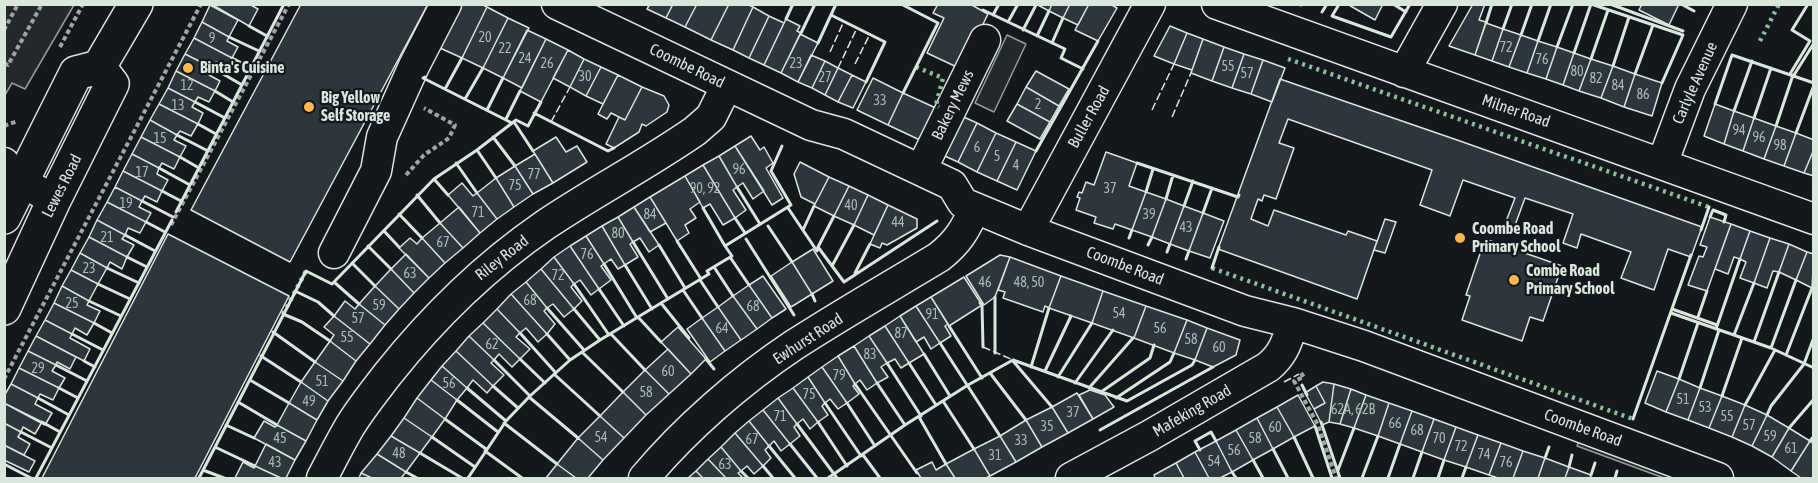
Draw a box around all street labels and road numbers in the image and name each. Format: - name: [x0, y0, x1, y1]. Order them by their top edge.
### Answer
- street label: Carlyle Avenue: [1668, 39, 1722, 127]
- street label: Coombe Road: [646, 40, 728, 92]
- street label: Bakery Mews: [928, 67, 978, 143]
- street label: Buller Road: [1064, 82, 1114, 152]
- street label: Milner Road: [1479, 90, 1553, 132]
- street label: Lewes Road: [38, 151, 86, 221]
- street label: Riley Road: [472, 231, 532, 285]
- street label: Coombe Road: [1084, 242, 1166, 290]
- street label: Ewhurst Road: [769, 309, 847, 369]
- street label: Mafeking Road: [1149, 381, 1235, 441]
- street label: Coombe Road: [1541, 405, 1625, 451]

